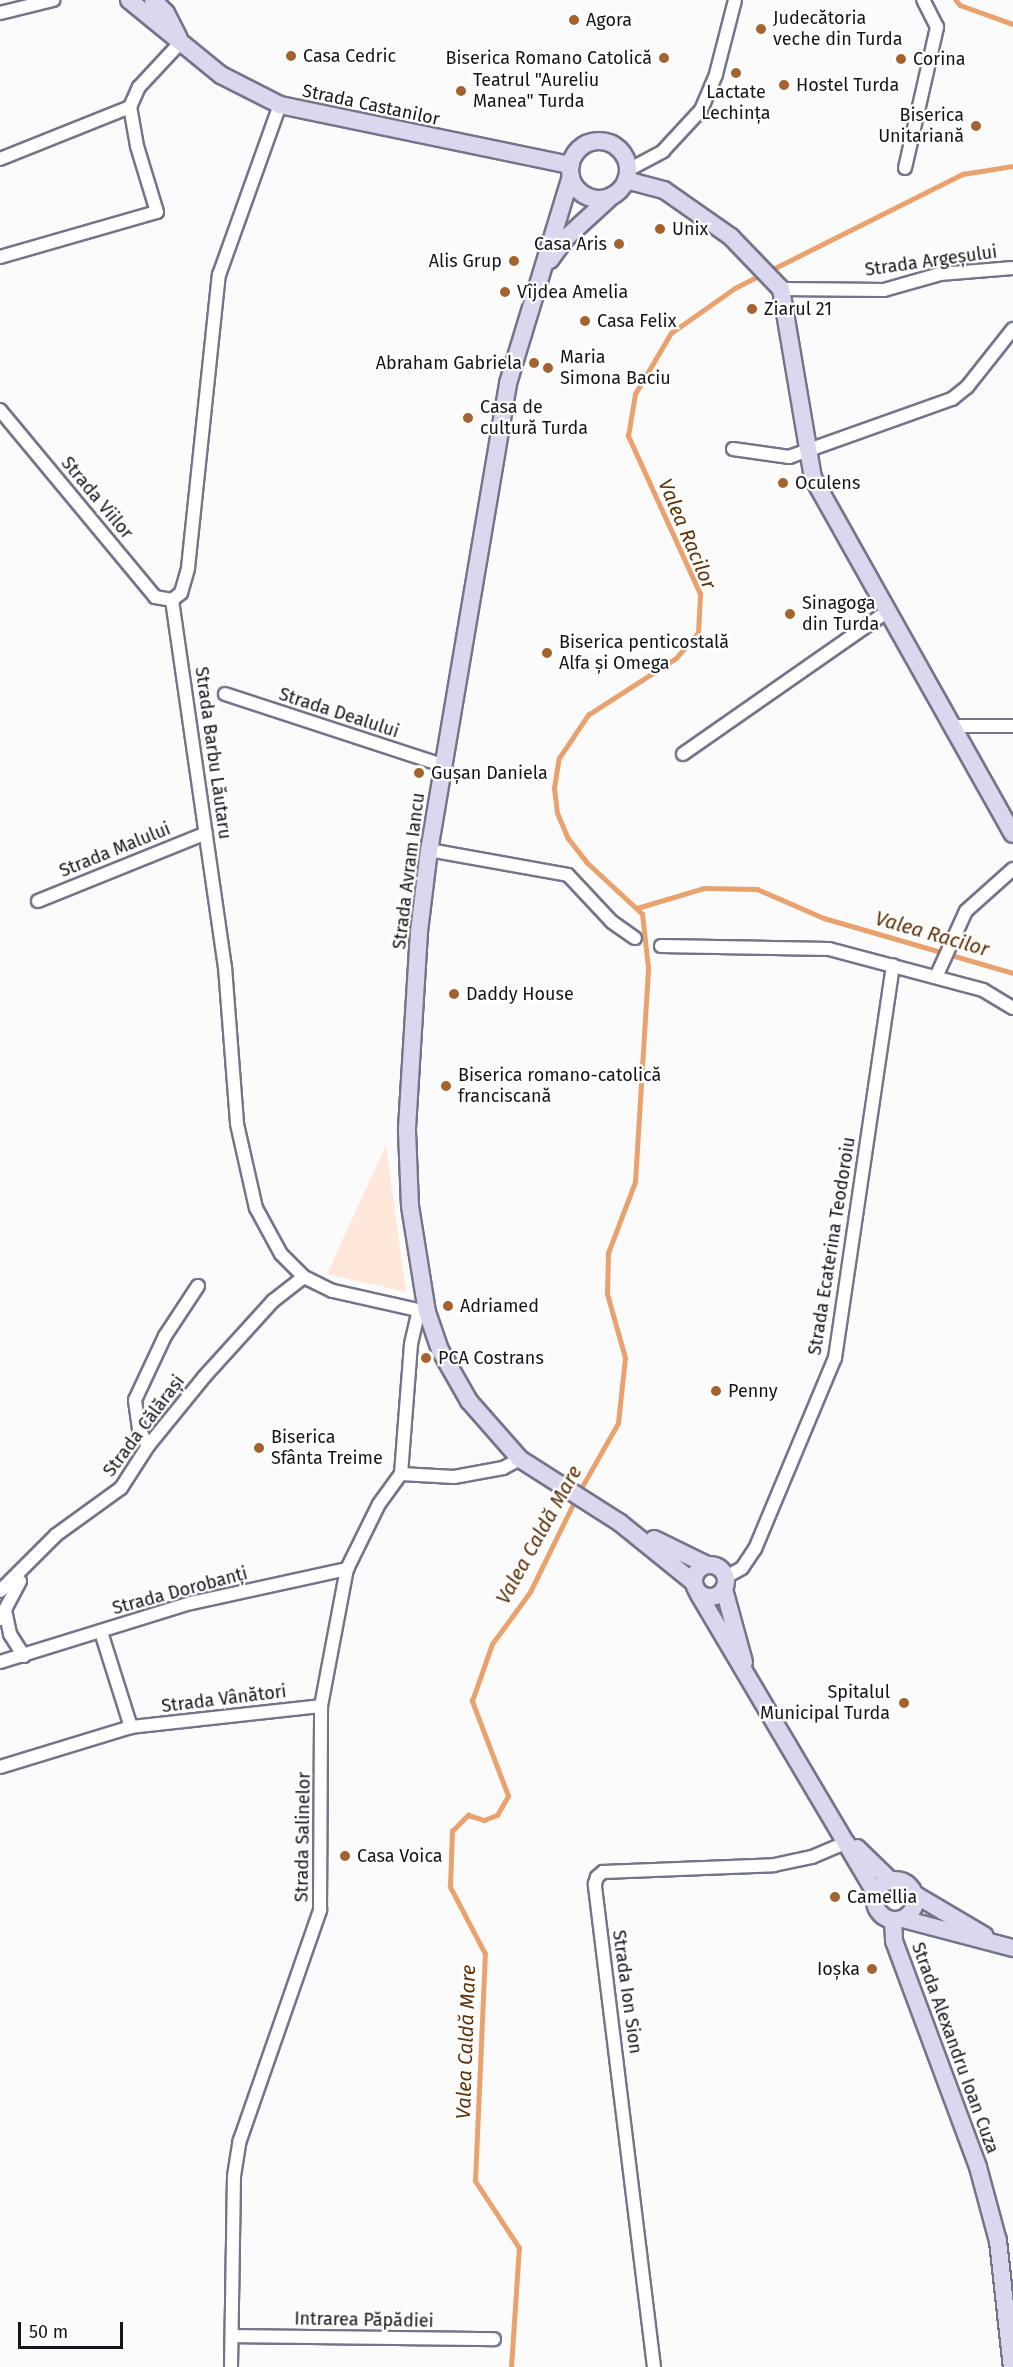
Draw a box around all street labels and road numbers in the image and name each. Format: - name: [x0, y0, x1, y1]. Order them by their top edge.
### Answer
- street label: Strada Castanilor: [300, 80, 442, 130]
- street label: Strada Argeșului: [863, 241, 999, 281]
- street label: Strada Viilor: [56, 453, 138, 543]
- street label: Strada Barbu Lăutaru: [190, 665, 236, 841]
- street label: Strada Dealului: [276, 683, 402, 743]
- street label: Strada Avram Iancu: [389, 791, 429, 951]
- street label: Strada Malului: [56, 818, 174, 882]
- street label: Strada Ecaterina Teodoroiu: [804, 1135, 860, 1357]
- street label: Strada Călărași: [99, 1371, 189, 1481]
- street label: Strada Dorobanți: [110, 1563, 250, 1619]
- street label: Strada Vânători: [160, 1681, 288, 1717]
- street label: Strada Salinelor: [291, 1772, 315, 1902]
- street label: Strada Ion Sion: [608, 1929, 646, 2055]
- street label: Strada Alexandru Ioan Cuza: [907, 1940, 1003, 2156]
- street label: Intrarea Păpădiei: [294, 2308, 434, 2332]

